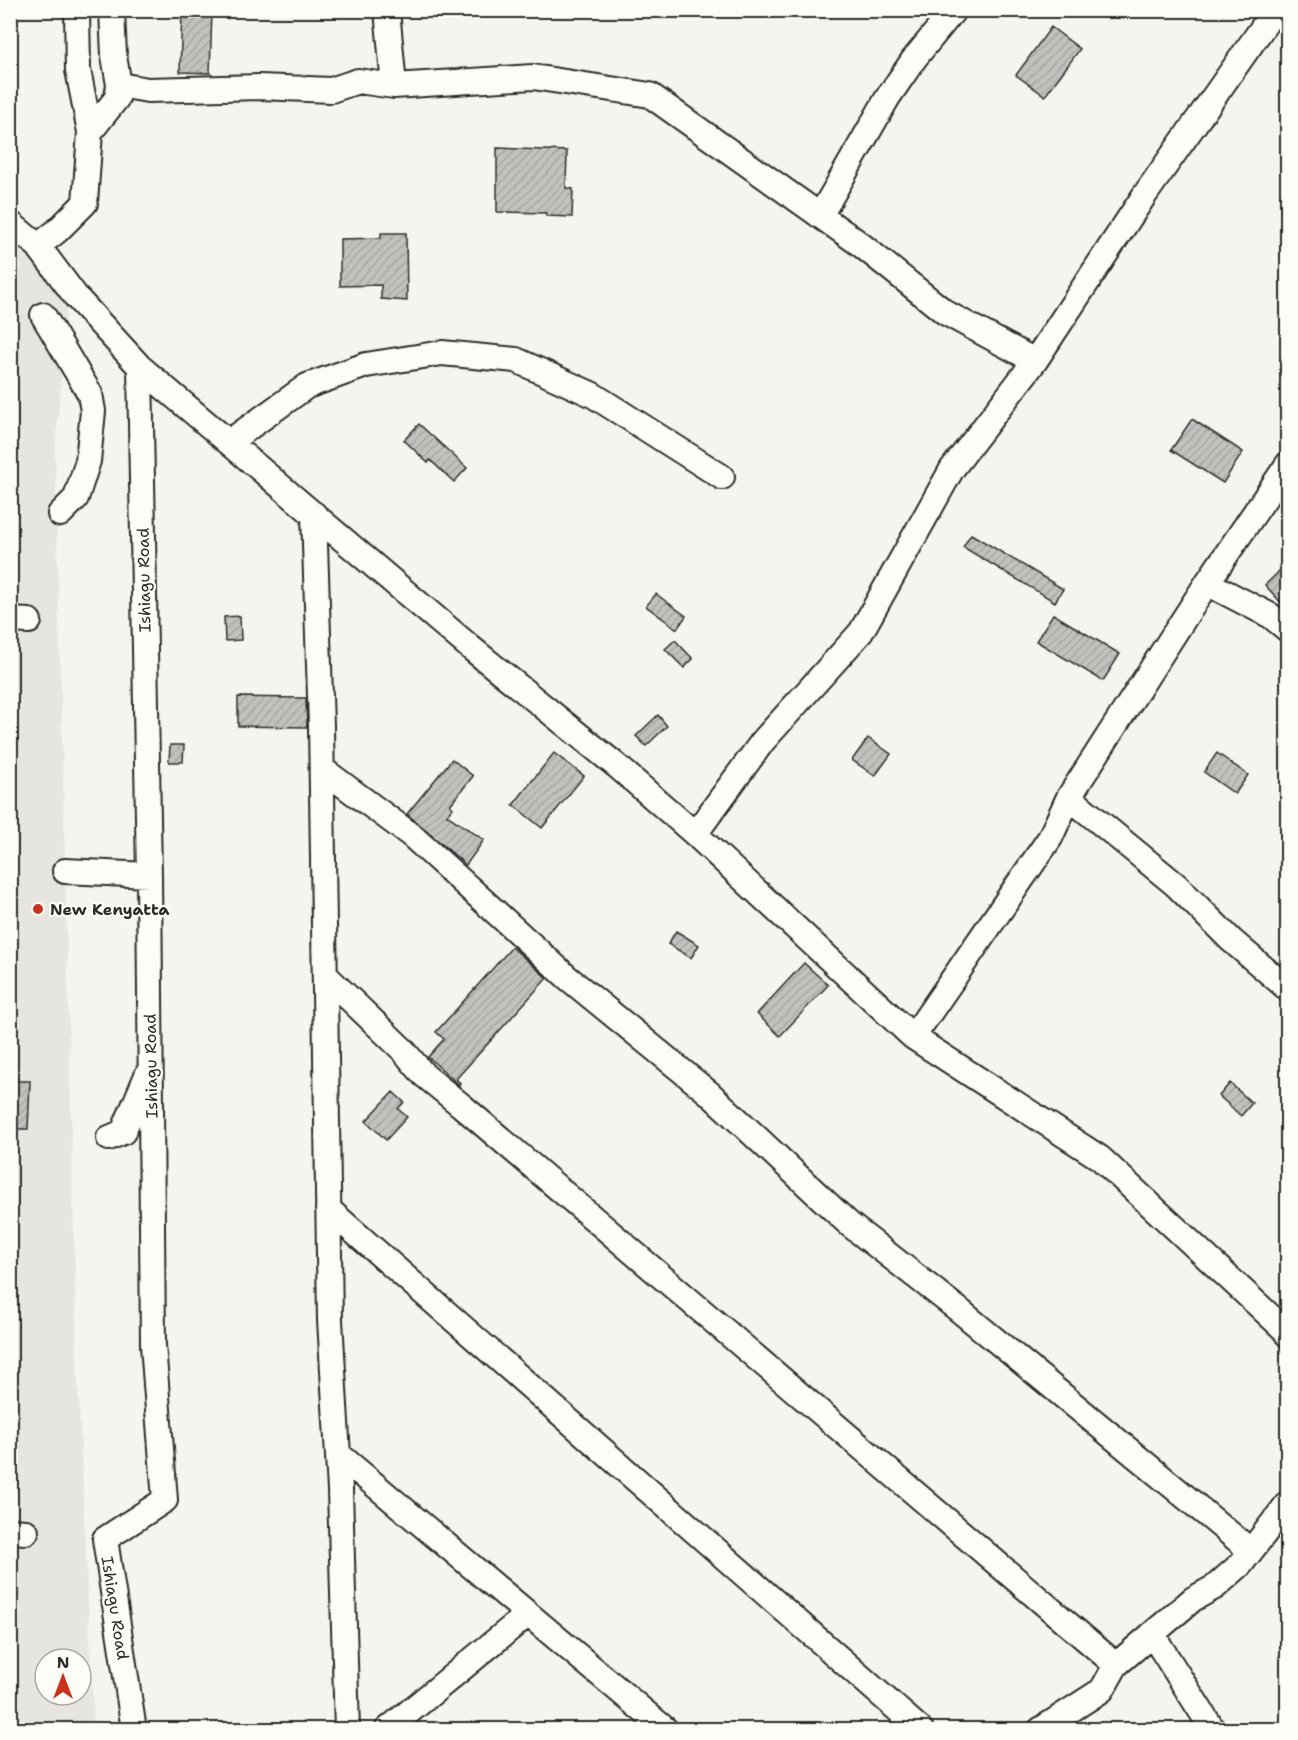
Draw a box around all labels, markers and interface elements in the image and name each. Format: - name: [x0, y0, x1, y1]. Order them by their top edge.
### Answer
- street label: Ishiagu Road: [133, 528, 155, 632]
- place label: New Kenyatta: [50, 899, 170, 920]
- marker: New Kenyatta: [31, 902, 45, 916]
- street label: Ishiagu Road: [140, 1014, 162, 1118]
- street label: Ishiagu Road: [96, 1555, 134, 1661]
- north arrow: [33, 1647, 93, 1707]
- text: N: [57, 1652, 69, 1673]

